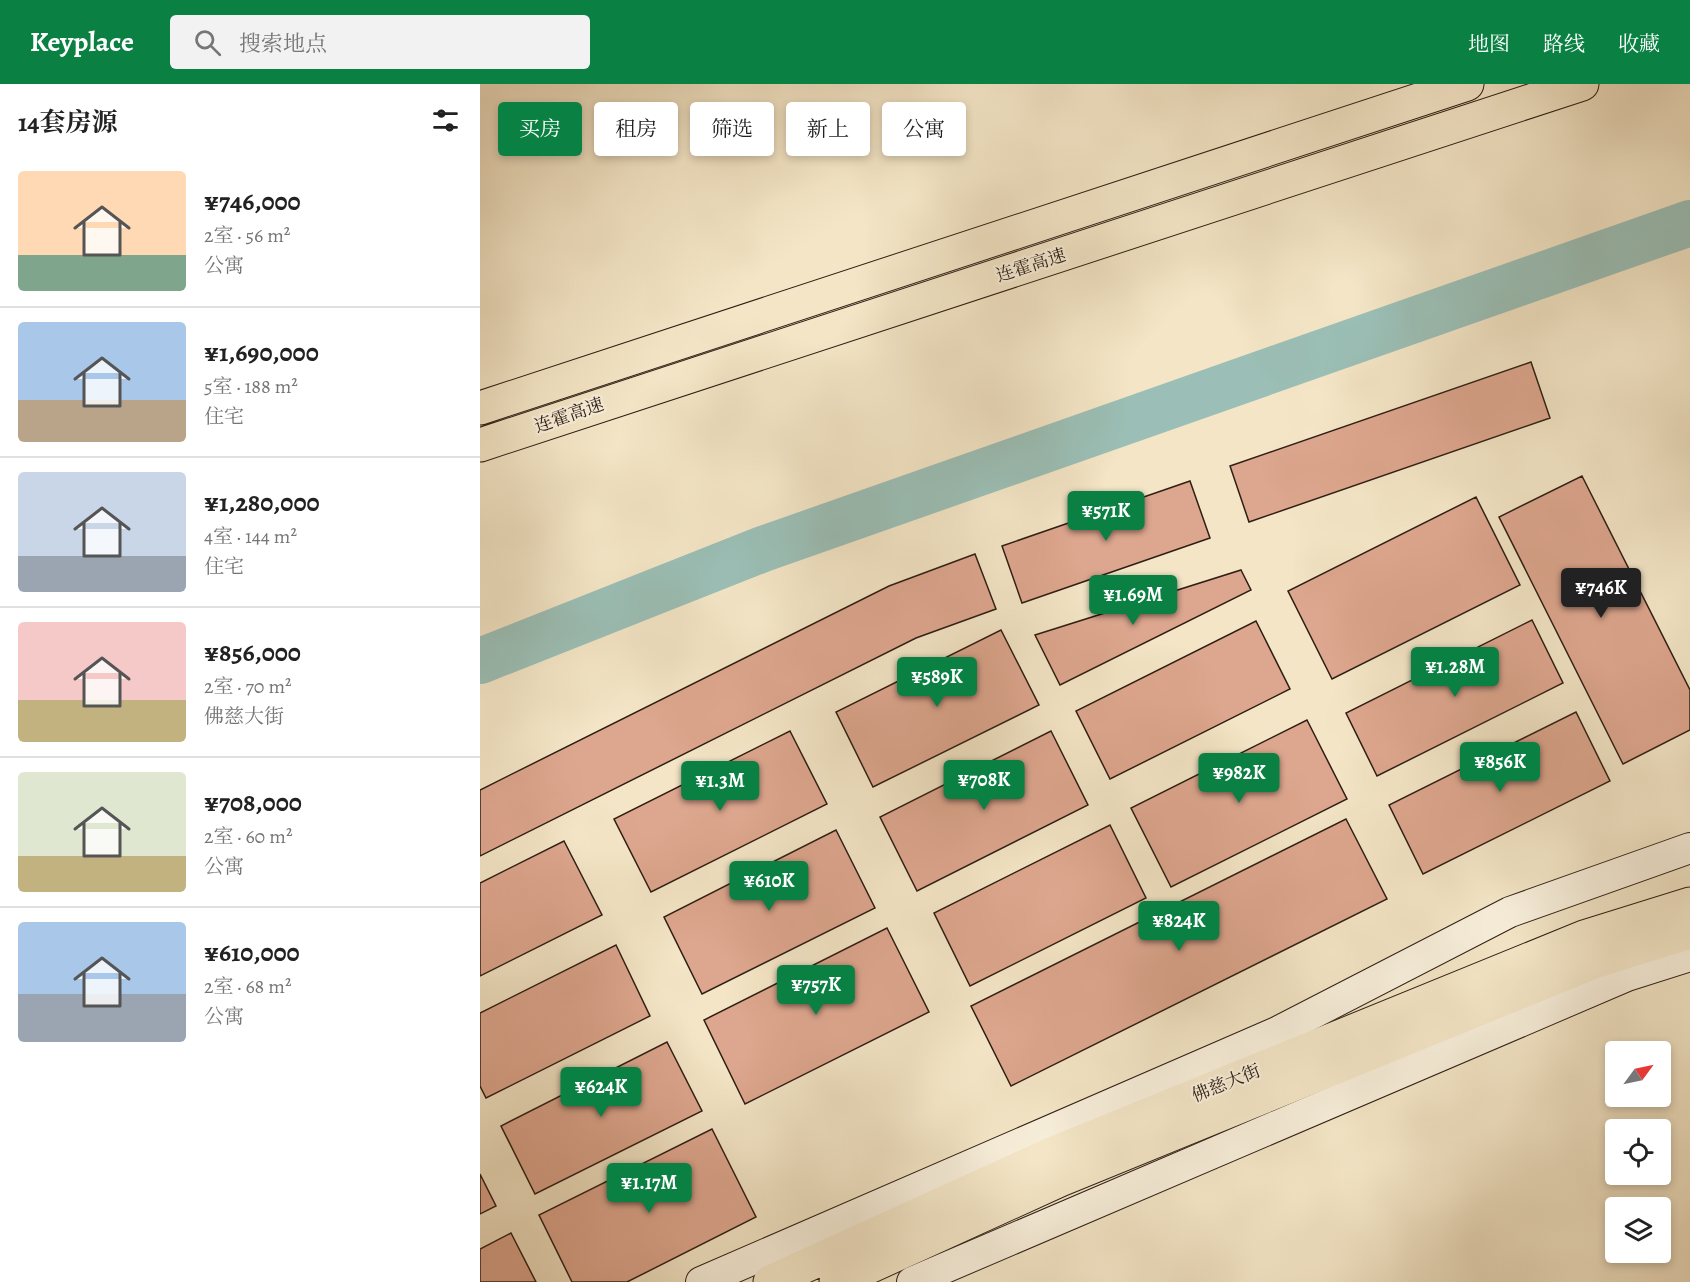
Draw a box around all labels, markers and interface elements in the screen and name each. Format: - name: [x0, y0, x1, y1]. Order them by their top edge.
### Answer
- search box: [170, 15, 590, 69]
- text: Keyplace: [30, 23, 134, 61]
- icon: search: [191, 26, 224, 59]
- text: 搜索地点: [239, 29, 327, 59]
- text: 地图: [1468, 30, 1510, 58]
- text: 路线: [1543, 30, 1585, 58]
- text: 收藏: [1618, 30, 1660, 58]
- chip: 买房: [498, 102, 582, 156]
- chip: 租房: [594, 102, 678, 156]
- chip: 筛选: [690, 102, 774, 156]
- chip: 新上: [786, 102, 870, 156]
- chip: 公寓: [882, 102, 966, 156]
- icon: filters: [429, 104, 462, 137]
- text: 14套房源: [18, 105, 118, 140]
- text: ¥746,000: [204, 184, 301, 219]
- icon: home: [66, 195, 138, 267]
- text: 2室 · 56 m²: [204, 222, 290, 249]
- street label: 连霍高速: [993, 242, 1069, 288]
- text: 公寓: [204, 252, 244, 279]
- text: ¥1,690,000: [204, 335, 319, 370]
- icon: home: [66, 346, 138, 418]
- text: 5室 · 188 m²: [204, 373, 298, 400]
- street label: 连霍高速: [531, 392, 607, 438]
- text: 住宅: [204, 403, 244, 430]
- text: ¥1,280,000: [204, 485, 320, 520]
- pin: ¥571K: [1064, 491, 1148, 542]
- icon: home: [66, 496, 138, 568]
- text: ¥571K: [1082, 497, 1130, 524]
- text: 4室 · 144 m²: [204, 523, 297, 550]
- text: 住宅: [204, 553, 244, 580]
- pin: ¥746K: [1559, 568, 1643, 619]
- text: ¥746K: [1575, 574, 1627, 601]
- pin: ¥1.69M: [1084, 575, 1182, 626]
- text: ¥1.69M: [1103, 581, 1163, 608]
- text: ¥856,000: [204, 635, 301, 670]
- icon: home: [66, 646, 138, 718]
- pin: ¥1.28M: [1406, 647, 1504, 698]
- text: ¥1.28M: [1425, 653, 1485, 680]
- pin: ¥589K: [895, 657, 979, 708]
- text: ¥589K: [911, 663, 963, 690]
- text: 2室 · 70 m²: [204, 673, 292, 700]
- text: 佛慈大街: [204, 703, 284, 730]
- pin: ¥856K: [1458, 742, 1542, 793]
- text: ¥856K: [1474, 748, 1526, 775]
- pin: ¥982K: [1197, 753, 1281, 804]
- text: ¥982K: [1212, 759, 1266, 786]
- pin: ¥708K: [942, 760, 1026, 811]
- pin: ¥1.3M: [678, 761, 762, 812]
- text: ¥708K: [958, 766, 1010, 793]
- text: ¥1.3M: [695, 767, 745, 794]
- text: ¥708,000: [204, 785, 302, 820]
- icon: home: [66, 796, 138, 868]
- text: 2室 · 60 m²: [204, 823, 292, 850]
- text: 公寓: [204, 853, 244, 880]
- pin: ¥610K: [727, 861, 811, 912]
- text: ¥610K: [743, 867, 795, 894]
- pin: ¥824K: [1137, 901, 1221, 952]
- text: ¥824K: [1152, 907, 1206, 934]
- text: ¥610,000: [204, 935, 300, 970]
- icon: home: [66, 946, 138, 1018]
- pin: ¥757K: [774, 965, 858, 1016]
- text: ¥757K: [791, 971, 841, 998]
- text: 2室 · 68 m²: [204, 973, 292, 1000]
- text: 公寓: [204, 1003, 244, 1030]
- north arrow: [1605, 1041, 1671, 1107]
- map controls: [1605, 1041, 1671, 1263]
- street label: 佛慈大街: [1188, 1058, 1264, 1108]
- pin: ¥624K: [559, 1067, 643, 1118]
- text: ¥624K: [574, 1073, 628, 1100]
- button: locate: [1605, 1119, 1671, 1185]
- pin: ¥1.17M: [600, 1163, 698, 1214]
- text: ¥1.17M: [621, 1169, 677, 1196]
- button: layers: [1605, 1197, 1671, 1263]

